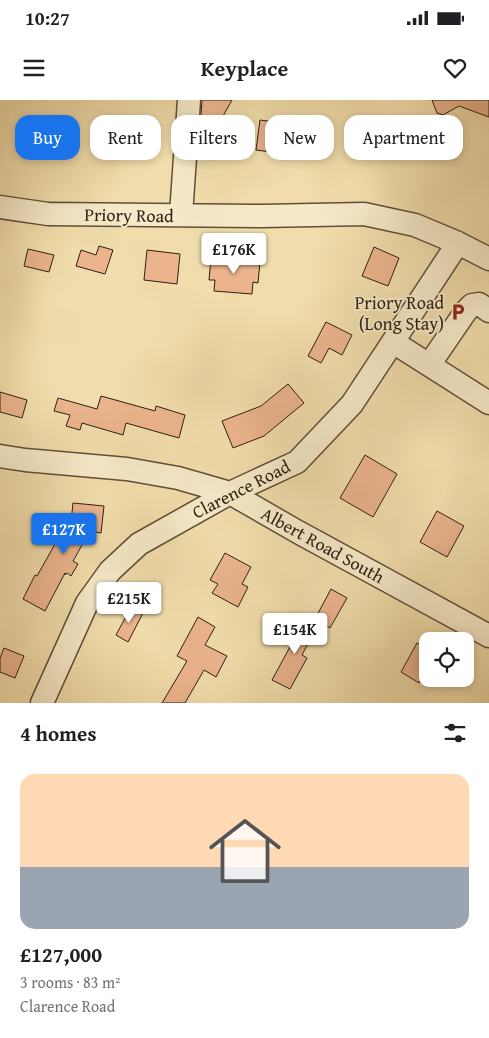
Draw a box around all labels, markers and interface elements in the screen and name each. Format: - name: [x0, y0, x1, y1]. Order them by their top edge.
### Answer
- text: 10:27: [25, 4, 70, 32]
- text: Keyplace: [201, 52, 288, 84]
- icon: menu: [20, 54, 48, 82]
- icon: heart: [441, 54, 469, 82]
- chip: Buy: [15, 115, 80, 160]
- chip: Rent: [90, 115, 161, 160]
- chip: Filters: [171, 115, 255, 160]
- chip: New: [265, 115, 334, 160]
- chip: Apartment: [344, 115, 463, 160]
- street label: Priory Road: [84, 201, 174, 229]
- pin: £176K: [199, 232, 269, 275]
- text: £176K: [212, 237, 256, 261]
- place label: Priory Road (Long Stay): [355, 289, 444, 337]
- parking icon: Priory Road (Long Stay): [448, 302, 468, 322]
- street label: Clarence Road: [187, 452, 295, 525]
- street label: Albert Road South: [256, 500, 390, 590]
- pin: £127K: [29, 512, 99, 555]
- text: £127K: [42, 517, 86, 541]
- pin: £215K: [94, 582, 164, 624]
- text: £215K: [107, 586, 151, 610]
- pin: £154K: [260, 612, 330, 655]
- text: £154K: [273, 617, 317, 641]
- map controls: [419, 632, 474, 687]
- button: locate: [419, 632, 474, 687]
- text: 4 homes: [20, 718, 96, 749]
- icon: filters: [441, 719, 469, 747]
- icon: home: [200, 806, 290, 896]
- text: £127,000: [20, 939, 102, 970]
- text: 3 rooms · 83 m²: [20, 970, 120, 994]
- text: Clarence Road: [20, 994, 115, 1018]

